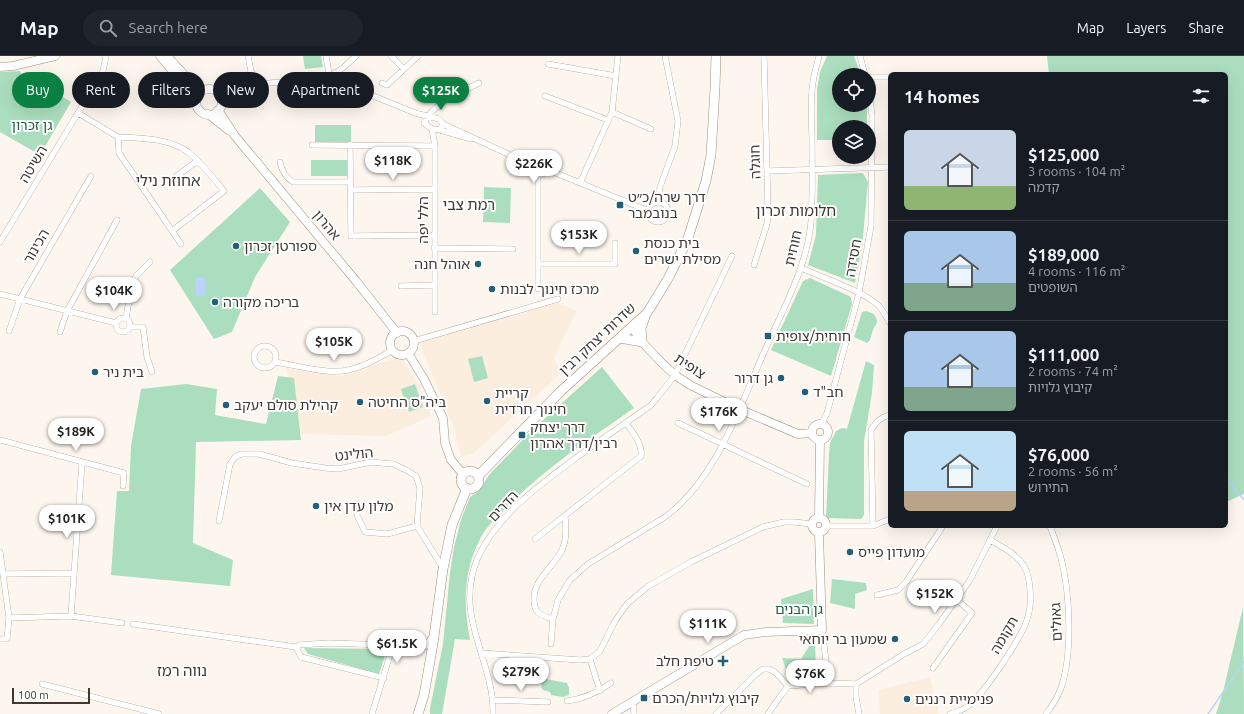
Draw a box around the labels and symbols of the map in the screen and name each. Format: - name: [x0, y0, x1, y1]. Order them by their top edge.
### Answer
- pin: $125K: [413, 77, 469, 111]
- park label: גן זכרון: [11, 117, 53, 133]
- street label: השיטה: [16, 142, 50, 186]
- street label: חוגלה: [746, 144, 764, 180]
- pin: $118K: [365, 147, 421, 181]
- pin: $226K: [506, 150, 562, 184]
- district label: אחוזת נילי: [136, 172, 200, 189]
- place label: דרך שרה/כ״ט בנובמבר: [628, 189, 706, 221]
- street label: הלל יפה: [415, 196, 431, 244]
- district label: רמת צבי: [443, 196, 495, 213]
- marker: דרך שרה/כ״ט בנובמבר: [615, 200, 625, 210]
- district label: חלומות זכרון: [756, 202, 836, 219]
- street label: אהרון: [310, 207, 344, 243]
- pin: $153K: [551, 221, 607, 255]
- street label: הכינור: [20, 226, 52, 266]
- street label: חוחית: [781, 229, 805, 267]
- place label: בית כנסת מסילת ישרים: [644, 235, 721, 267]
- place label: ספורטן זכרון: [244, 238, 317, 254]
- street label: חסידה: [842, 238, 864, 278]
- marker: ספורטן זכרון: [231, 241, 241, 251]
- marker: בית כנסת מסילת ישרים: [631, 246, 641, 256]
- place label: אוהל חנה: [414, 256, 470, 272]
- marker: אוהל חנה: [473, 259, 483, 269]
- pin: $104K: [86, 277, 142, 311]
- place label: מרכז חינוך לבנות: [500, 281, 599, 297]
- marker: מרכז חינוך לבנות: [487, 284, 497, 294]
- place label: בריכה מקורה: [223, 294, 299, 310]
- marker: בריכה מקורה: [210, 297, 220, 307]
- street label: שדרות יצחק רבין: [556, 300, 638, 378]
- pin: $105K: [306, 328, 362, 362]
- place label: חוחית/צופית: [776, 328, 851, 344]
- marker: חוחית/צופית: [763, 331, 773, 341]
- street label: צופית: [672, 350, 709, 382]
- place label: בית ניר: [103, 364, 144, 380]
- marker: בית ניר: [90, 367, 100, 377]
- place label: גן דרור: [734, 370, 773, 386]
- marker: גן דרור: [776, 373, 786, 383]
- place label: חב"ד: [813, 384, 843, 400]
- place label: קריית חינוך חרדית: [495, 385, 566, 417]
- marker: חב"ד: [800, 387, 810, 397]
- place label: ביה"ס החיטה: [368, 394, 446, 410]
- marker: קריית חינוך חרדית: [482, 396, 492, 406]
- place label: קהילת סולם יעקב: [234, 397, 338, 413]
- marker: ביה"ס החיטה: [355, 397, 365, 407]
- pin: $176K: [691, 398, 747, 432]
- marker: קהילת סולם יעקב: [221, 400, 231, 410]
- pin: $189K: [48, 418, 104, 452]
- place label: דרך יצחק רבין/דרך אהרון: [530, 419, 617, 451]
- marker: דרך יצחק רבין/דרך אהרון: [517, 430, 527, 440]
- street label: הולינט: [334, 444, 374, 464]
- street label: הדרים: [485, 487, 521, 525]
- place label: מלון עדן אין: [324, 498, 394, 514]
- marker: מלון עדן אין: [311, 501, 321, 511]
- pin: $101K: [39, 505, 95, 539]
- place label: מועדון פייס: [858, 544, 925, 560]
- marker: מועדון פייס: [845, 547, 855, 557]
- pin: $152K: [907, 580, 963, 614]
- park label: גן הבנים: [775, 601, 823, 617]
- street label: גאולים: [1047, 602, 1065, 642]
- pin: $111K: [680, 610, 736, 644]
- street label: תקומה: [987, 613, 1021, 657]
- pin: $61.5K: [364, 630, 430, 664]
- place label: שמעון בר יוחאי: [799, 631, 887, 647]
- marker: שמעון בר יוחאי: [890, 634, 900, 644]
- place label: טיפת חלב: [656, 653, 714, 669]
- marker: טיפת חלב: [717, 655, 729, 667]
- pin: $279K: [493, 658, 549, 692]
- pin: $76K: [786, 660, 834, 694]
- district label: נווה רמז: [157, 662, 207, 679]
- scale bar: [12, 686, 90, 705]
- place label: קיבוץ גלויות/הכרם: [652, 690, 760, 706]
- place label: פנימיית רננים: [915, 691, 994, 707]
- marker: קיבוץ גלויות/הכרם: [639, 693, 649, 703]
- marker: פנימיית רננים: [902, 694, 912, 704]

